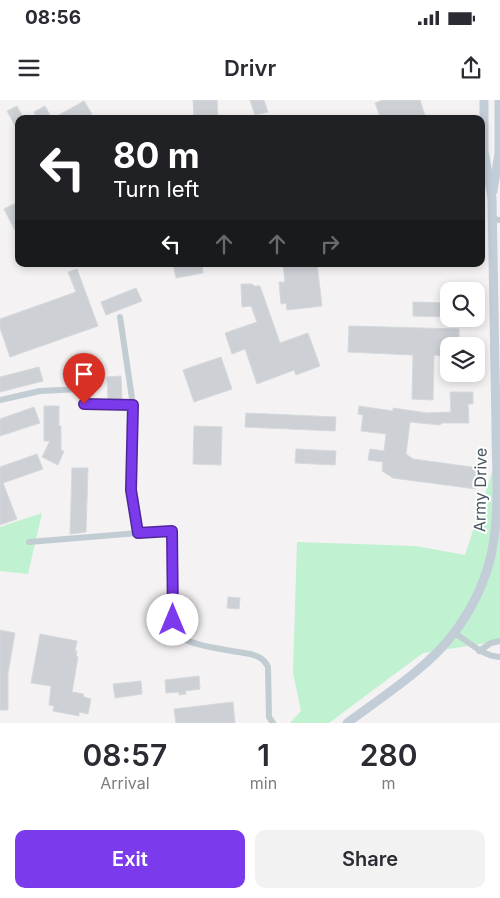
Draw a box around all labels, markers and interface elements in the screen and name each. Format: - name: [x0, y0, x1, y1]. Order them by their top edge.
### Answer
- text: 08:56: [25, 6, 81, 29]
- icon: menu: [15, 54, 43, 82]
- icon: share: [457, 54, 485, 82]
- text: Drivr: [224, 55, 276, 81]
- text: 80 m: [113, 134, 200, 176]
- icon: left: [30, 135, 95, 200]
- text: Turn left: [113, 176, 199, 202]
- icon: left: [157, 230, 185, 258]
- icon: ahead: [210, 230, 238, 258]
- icon: ahead: [263, 230, 291, 258]
- icon: right: [316, 230, 344, 258]
- map controls: [440, 282, 485, 382]
- button: search: [440, 282, 485, 327]
- button: layers: [440, 337, 485, 382]
- pin: [63, 353, 105, 404]
- icon: arrive: [70, 360, 98, 388]
- street label: Army Drive: [469, 448, 491, 532]
- position arrow: [146, 593, 198, 645]
- text: 08:57: [83, 737, 167, 773]
- text: 1: [257, 737, 270, 773]
- text: 280: [360, 737, 417, 773]
- text: Arrival: [100, 773, 150, 793]
- text: min: [250, 773, 277, 793]
- text: m: [382, 773, 396, 793]
- button: Exit: [15, 830, 245, 888]
- button: Share: [255, 830, 485, 888]

